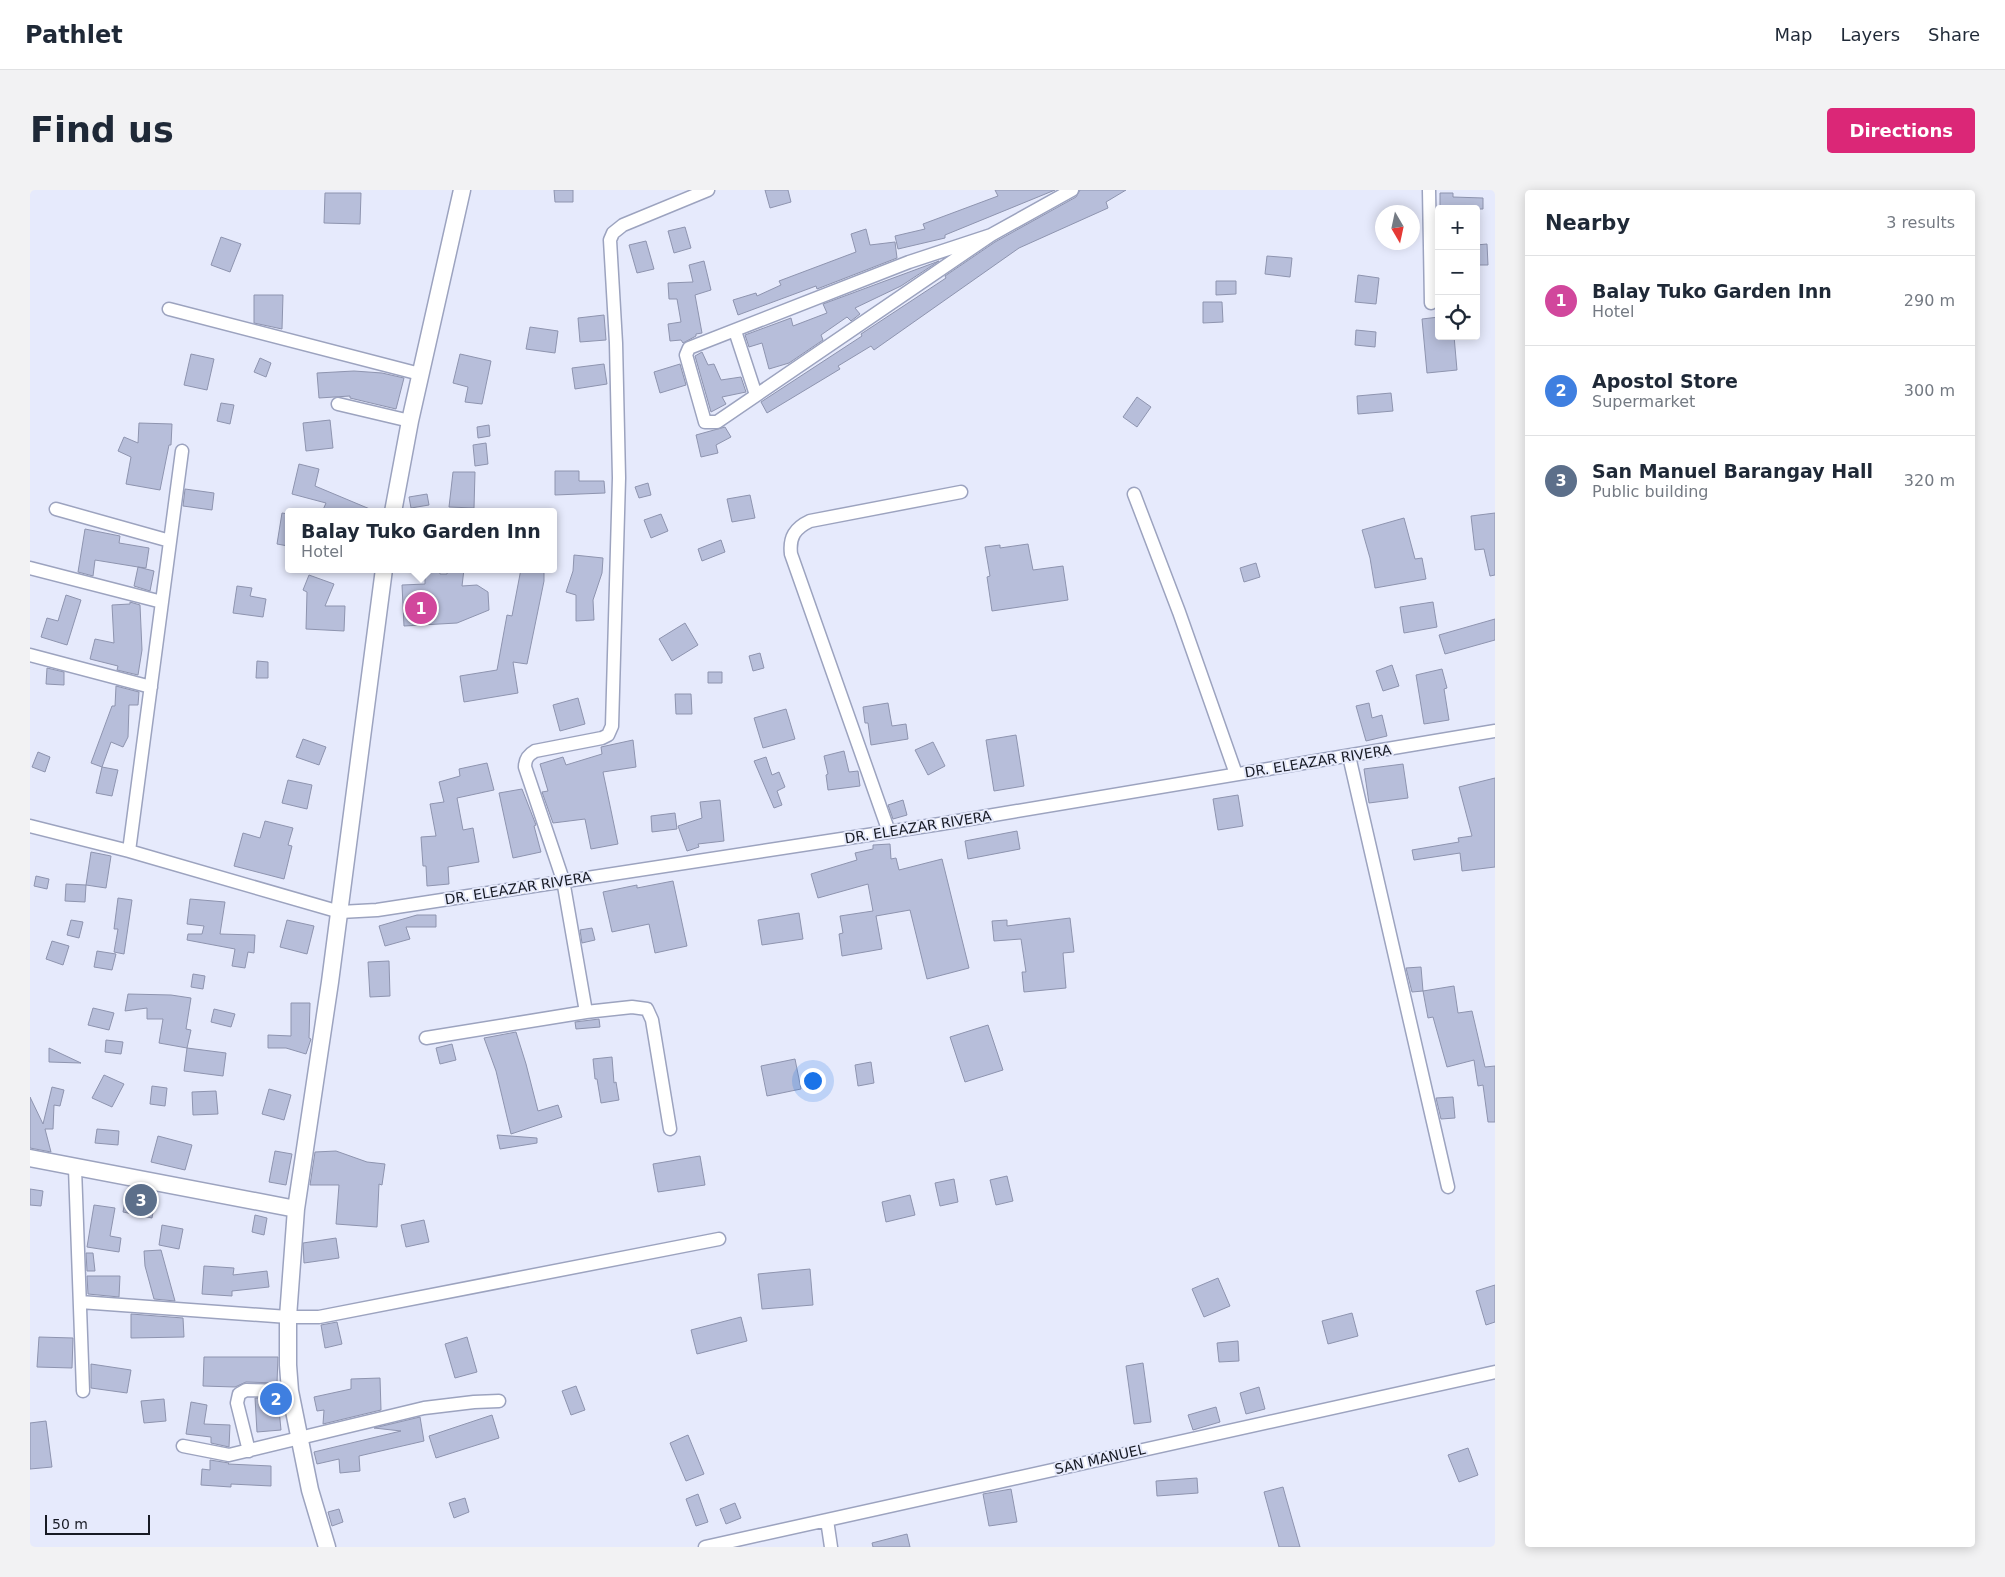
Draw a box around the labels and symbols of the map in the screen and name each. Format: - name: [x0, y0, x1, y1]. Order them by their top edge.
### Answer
- north arrow: [1375, 205, 1420, 250]
- pin: 1: [405, 589, 437, 627]
- street label: DR. ELEAZAR RIVERA: [1243, 741, 1393, 781]
- street label: DR. ELEAZAR RIVERA: [843, 807, 993, 847]
- street label: DR. ELEAZAR RIVERA: [443, 868, 593, 908]
- your location: [800, 1068, 826, 1094]
- pin: 3: [125, 1181, 157, 1219]
- pin: 2: [260, 1380, 292, 1418]
- street label: SAN MANUEL: [1053, 1441, 1147, 1477]
- scale bar: [45, 1512, 150, 1535]

